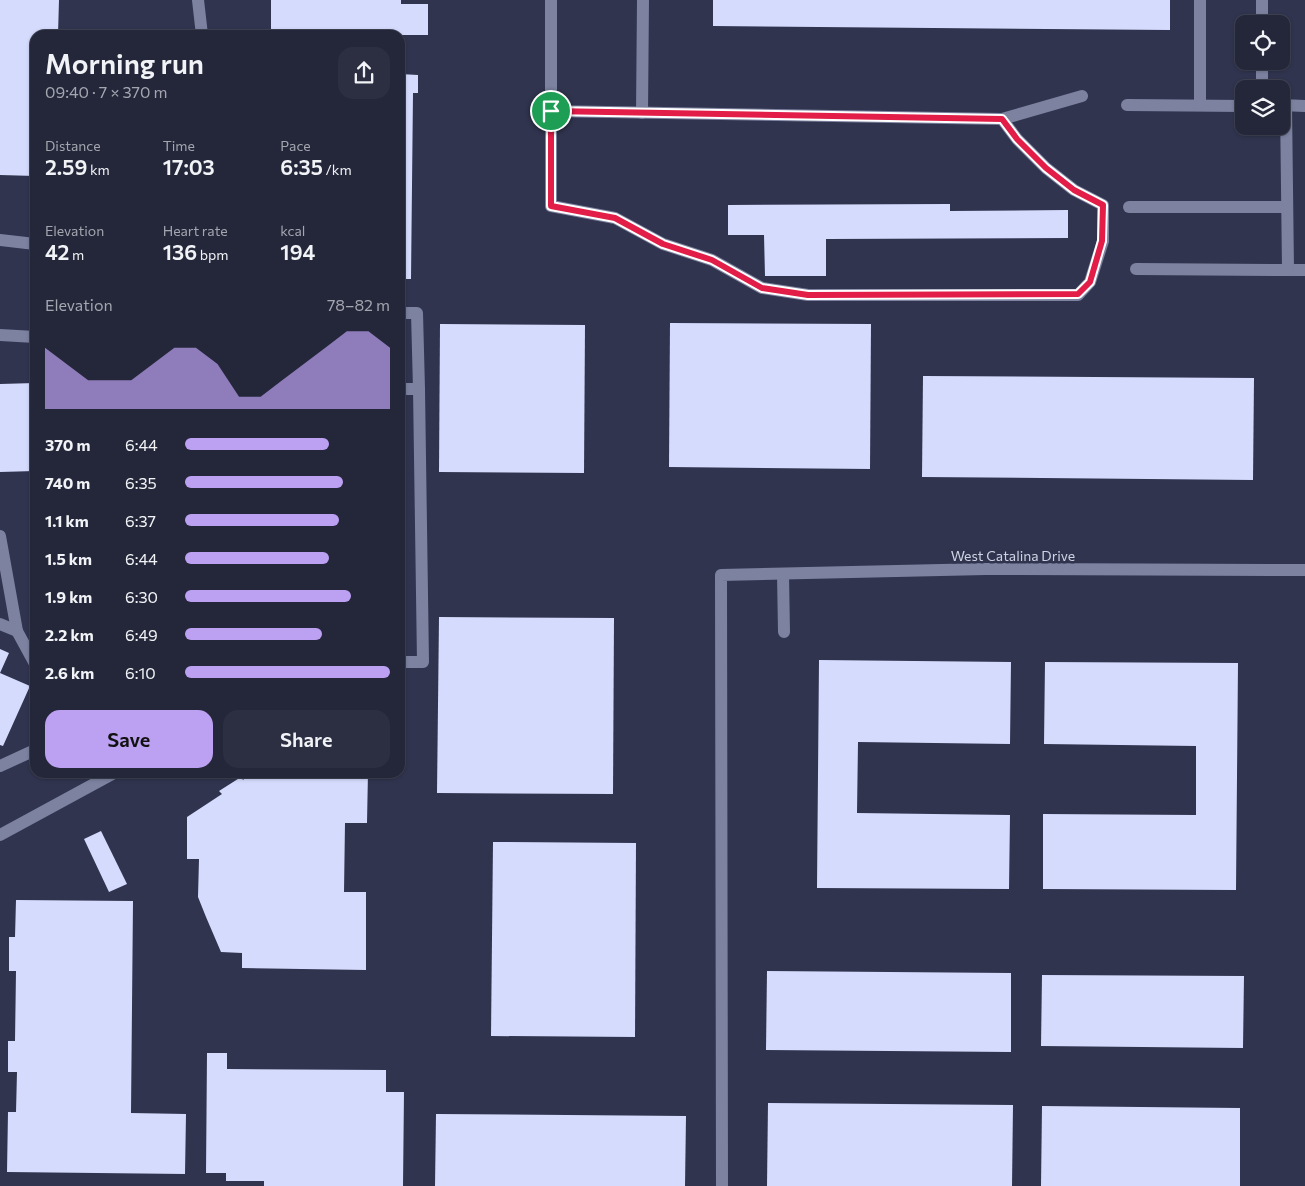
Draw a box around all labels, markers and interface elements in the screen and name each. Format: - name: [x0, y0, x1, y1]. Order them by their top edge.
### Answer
- map controls: [1235, 15, 1290, 135]
- button: locate: [1235, 15, 1290, 70]
- text: Morning run: [45, 46, 204, 80]
- button: share: [338, 47, 390, 99]
- button: layers: [1235, 80, 1290, 135]
- text: 09:40 · 7 × 370 m: [45, 82, 167, 101]
- pin: [530, 90, 572, 132]
- icon: arrive: [537, 97, 565, 125]
- text: Distance: [45, 137, 101, 154]
- text: Time: [163, 137, 195, 154]
- text: Pace: [280, 137, 311, 154]
- text: 2.59: [45, 154, 87, 179]
- text: 17:03: [163, 154, 215, 179]
- text: 6:35: [280, 154, 323, 179]
- text: km: [87, 161, 110, 178]
- text: /km: [323, 161, 352, 178]
- text: Elevation: [45, 222, 104, 239]
- text: Heart rate: [163, 222, 228, 239]
- text: kcal: [280, 222, 305, 239]
- text: 42: [45, 239, 69, 264]
- text: 136: [163, 239, 197, 264]
- text: 194: [280, 239, 315, 264]
- text: m: [69, 246, 84, 263]
- text: bpm: [197, 246, 229, 263]
- text: Elevation: [45, 295, 113, 314]
- text: 78–82 m: [327, 295, 390, 314]
- text: 370 m: [45, 435, 91, 454]
- text: 6:44: [125, 435, 158, 454]
- text: 740 m: [45, 473, 90, 492]
- text: 6:35: [125, 473, 157, 492]
- text: 1.1 km: [45, 511, 89, 530]
- text: 6:37: [125, 511, 156, 530]
- street label: West Catalina Drive: [951, 547, 1075, 564]
- text: 1.5 km: [45, 549, 92, 568]
- text: 6:44: [125, 549, 158, 568]
- text: 1.9 km: [45, 587, 92, 606]
- text: 6:30: [125, 587, 158, 606]
- text: 2.2 km: [45, 625, 94, 644]
- text: 6:49: [125, 625, 158, 644]
- text: 2.6 km: [45, 663, 94, 682]
- text: 6:10: [125, 663, 156, 682]
- button: Save: [45, 710, 213, 768]
- button: Share: [223, 710, 390, 768]

